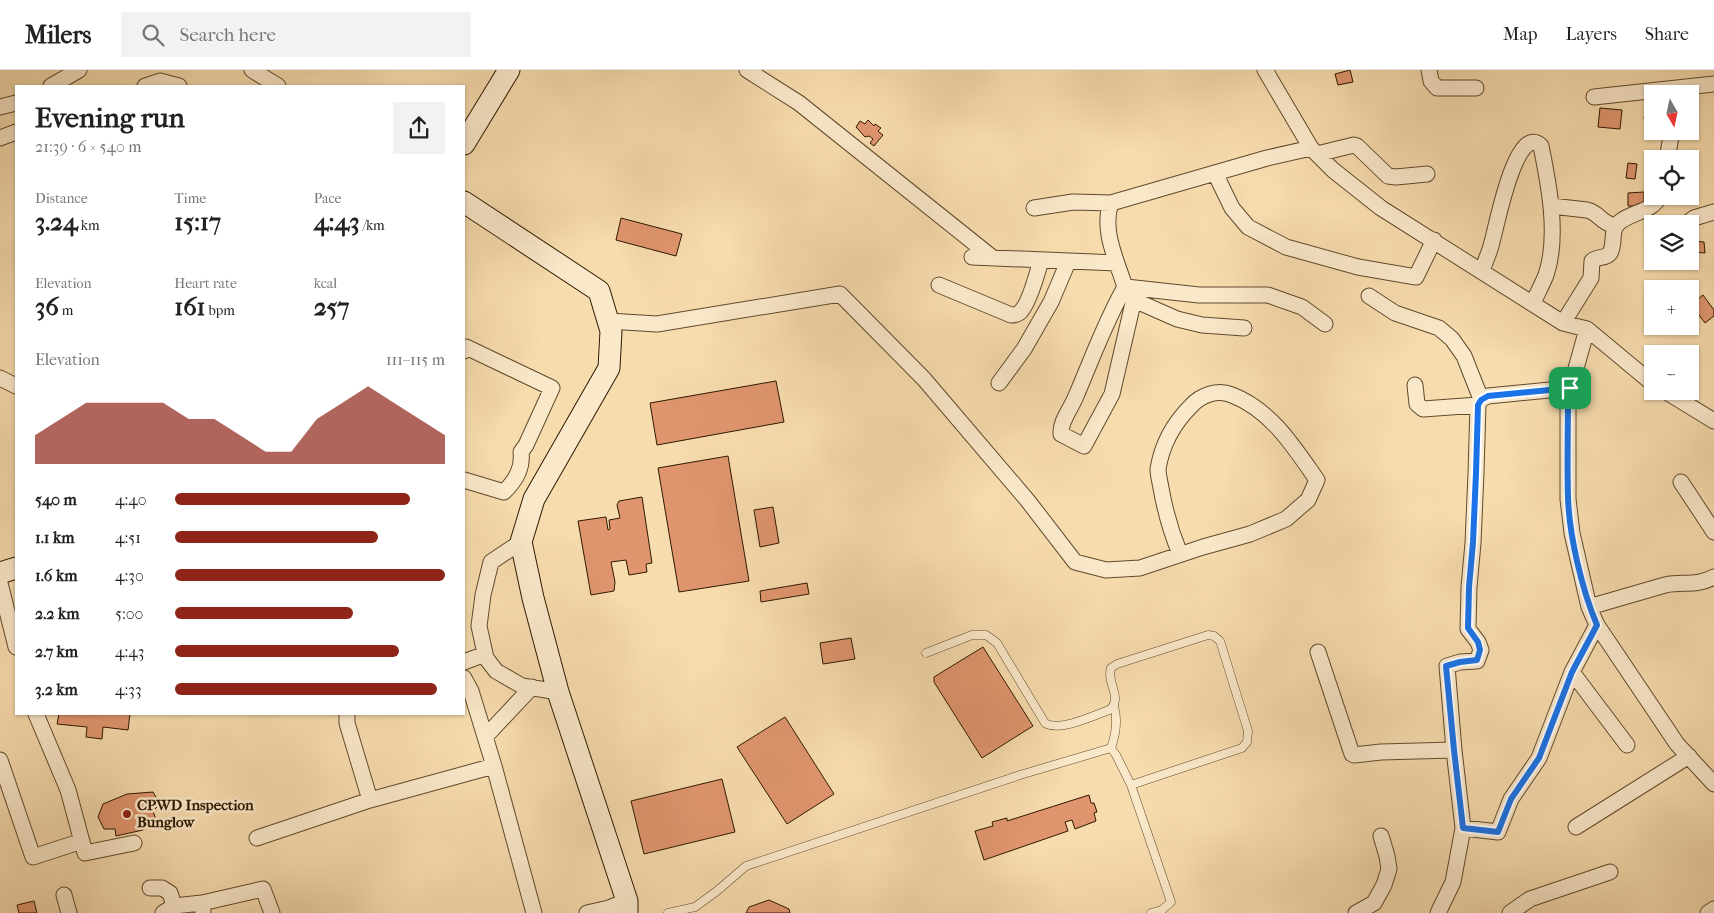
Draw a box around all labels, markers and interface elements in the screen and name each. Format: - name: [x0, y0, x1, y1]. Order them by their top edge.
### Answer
- search box: [121, 12, 471, 57]
- text: Milers: [25, 21, 91, 49]
- icon: search: [139, 21, 167, 49]
- text: Search here: [179, 24, 276, 46]
- text: Map: [1503, 24, 1537, 45]
- text: Layers: [1565, 24, 1617, 45]
- text: Share: [1645, 24, 1689, 45]
- north arrow: [1644, 85, 1699, 140]
- map controls: [1644, 85, 1699, 400]
- text: Evening run: [35, 101, 185, 134]
- button: share: [393, 102, 445, 154]
- text: 21:39 · 6 × 540 m: [35, 137, 142, 156]
- button: locate: [1644, 150, 1699, 205]
- text: Distance: [35, 190, 88, 207]
- text: Time: [174, 190, 206, 207]
- text: Pace: [314, 190, 342, 207]
- text: 3.24: [35, 207, 78, 236]
- text: 15:17: [174, 207, 221, 236]
- text: 4:43: [314, 207, 359, 236]
- button: layers: [1644, 215, 1699, 270]
- text: km: [78, 217, 100, 234]
- text: /km: [359, 217, 385, 234]
- text: Elevation: [35, 275, 92, 292]
- text: Heart rate: [174, 275, 237, 292]
- text: kcal: [314, 275, 337, 292]
- button: +: [1644, 280, 1699, 335]
- text: 36: [35, 292, 59, 321]
- text: 161: [174, 292, 205, 321]
- text: 257: [314, 292, 349, 321]
- text: m: [59, 302, 73, 319]
- text: bpm: [205, 302, 235, 319]
- button: −: [1644, 345, 1699, 400]
- text: Elevation: [35, 350, 100, 369]
- text: 111–115 m: [386, 350, 445, 369]
- pin: [1549, 367, 1591, 409]
- icon: arrive: [1556, 374, 1584, 402]
- text: 540 m: [35, 490, 77, 509]
- text: 4:40: [115, 490, 147, 509]
- text: 1.1 km: [35, 528, 74, 547]
- text: 4:51: [115, 528, 141, 547]
- text: 1.6 km: [35, 566, 77, 585]
- text: 4:30: [115, 566, 144, 585]
- text: 2.2 km: [35, 604, 80, 623]
- text: 5:00: [115, 604, 143, 623]
- text: 2.7 km: [35, 642, 78, 661]
- text: 4:43: [115, 642, 144, 661]
- text: 3.2 km: [35, 680, 78, 699]
- text: 4:33: [115, 680, 141, 699]
- place label: CPWD Inspection Bunglow: [137, 796, 254, 831]
- marker: CPWD Inspection Bunglow: [121, 808, 133, 820]

